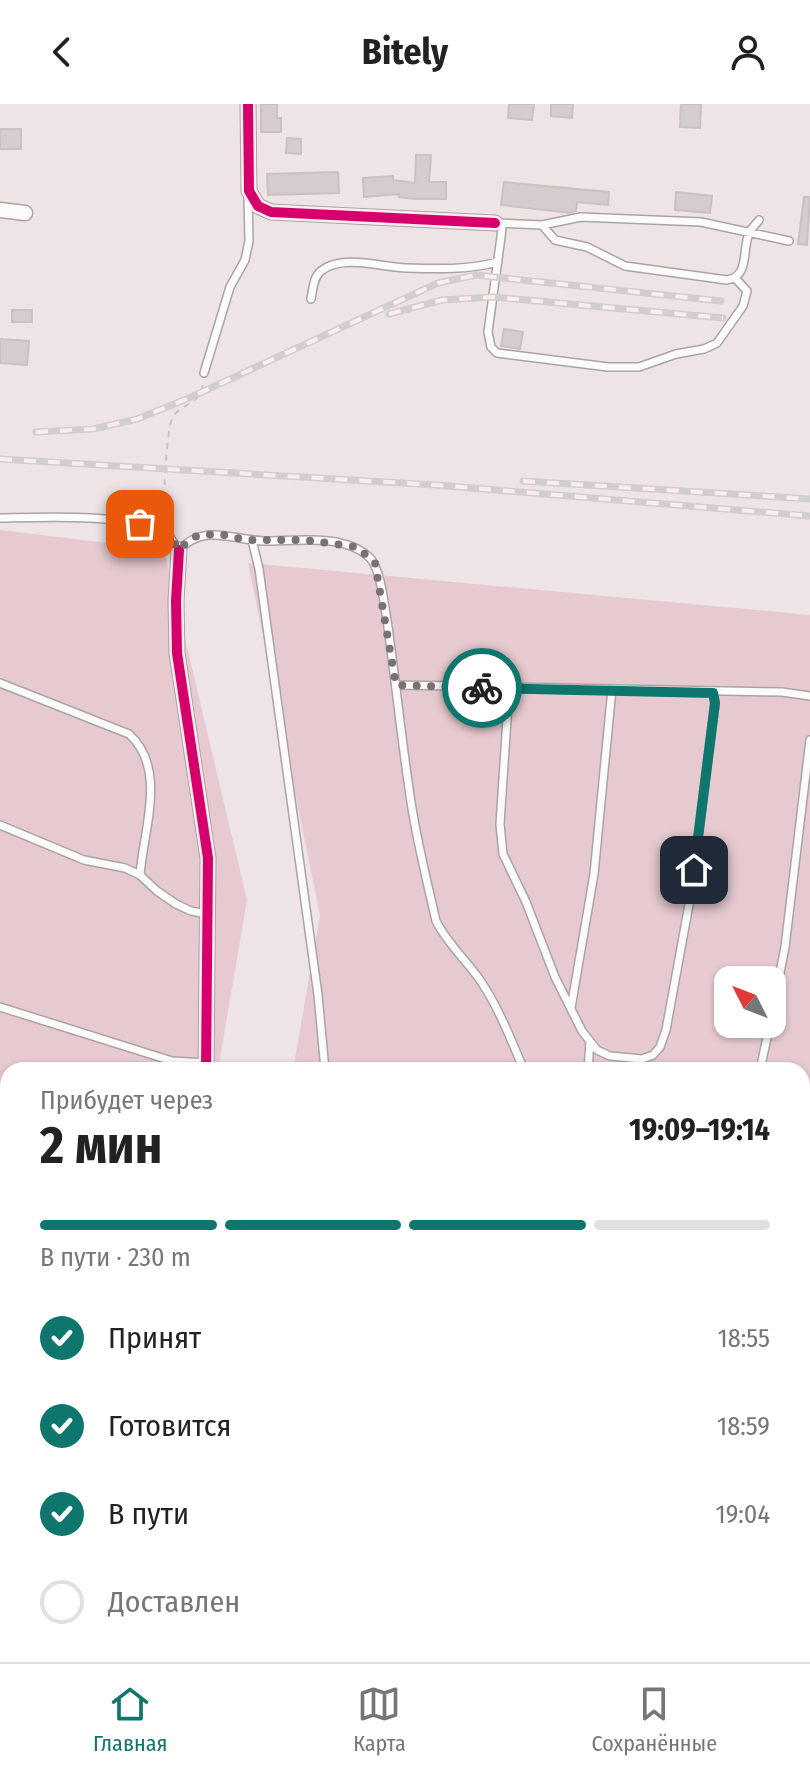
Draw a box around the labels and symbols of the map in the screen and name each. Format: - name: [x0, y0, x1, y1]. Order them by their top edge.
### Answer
- pin: [106, 490, 174, 558]
- courier: [442, 648, 522, 728]
- pin: [660, 836, 728, 904]
- north arrow: [714, 966, 786, 1038]

